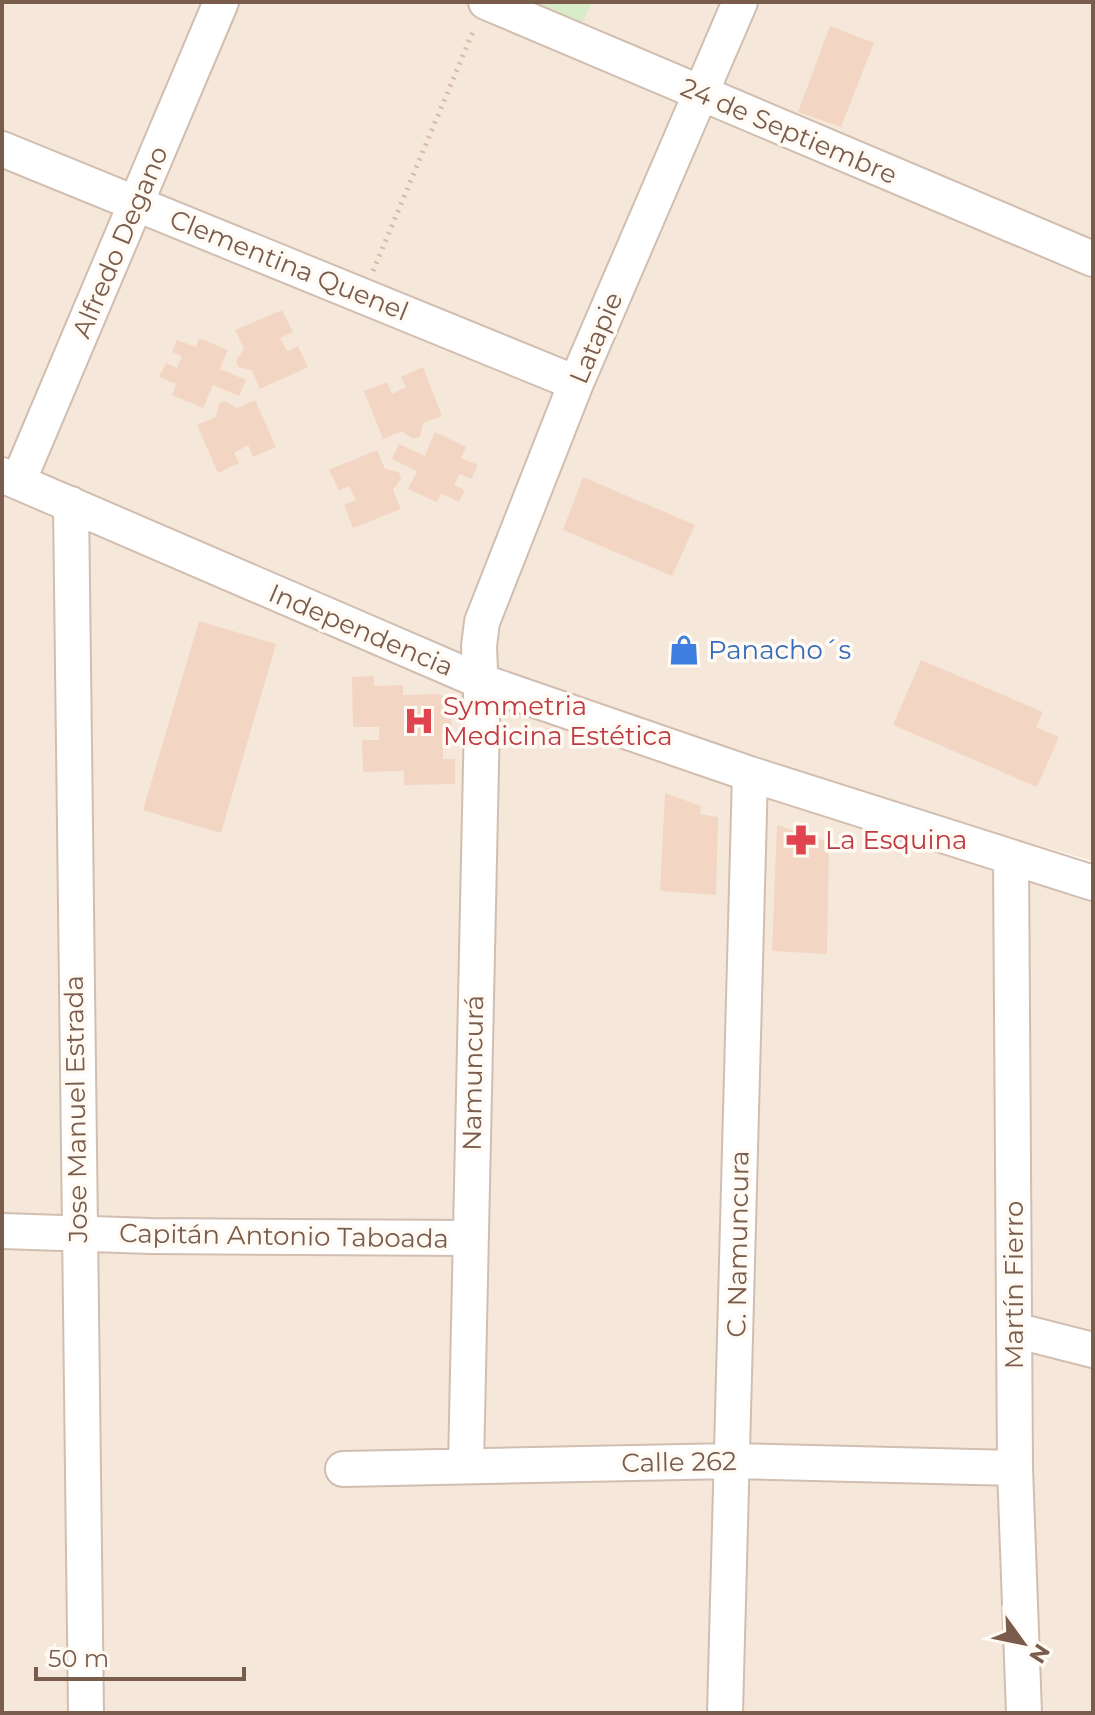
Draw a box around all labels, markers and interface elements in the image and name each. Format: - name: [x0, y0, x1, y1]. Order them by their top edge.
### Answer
- street label: 24 de Septiembre: [676, 71, 902, 191]
- street label: Alfredo Degano: [65, 141, 175, 343]
- street label: Clementina Quenel: [165, 202, 413, 328]
- street label: Latapie: [562, 287, 630, 389]
- street label: Independencia: [264, 577, 458, 683]
- shop icon: Panacho´s: [667, 633, 701, 667]
- place label: Panacho´s: [708, 634, 851, 666]
- place label: Symmetria Medicina Estética: [443, 690, 673, 752]
- hospital icon: Symmetria Medicina Estética: [402, 704, 436, 738]
- pharmacy icon: La Esquina: [784, 823, 818, 857]
- place label: La Esquina: [825, 824, 967, 856]
- street label: Jose Manuel Estrada: [58, 975, 94, 1244]
- street label: Namuncurá: [456, 995, 490, 1151]
- street label: C. Namuncura: [720, 1150, 756, 1338]
- street label: Martín Fierro: [998, 1201, 1030, 1369]
- street label: Capitán Antonio Taboada: [119, 1217, 449, 1255]
- street label: Calle 262: [621, 1445, 737, 1479]
- north arrow: [983, 1603, 1063, 1683]
- scale bar: [36, 1631, 244, 1681]
- text: N: [1023, 1639, 1056, 1668]
- text: 50 m: [48, 1644, 109, 1673]

